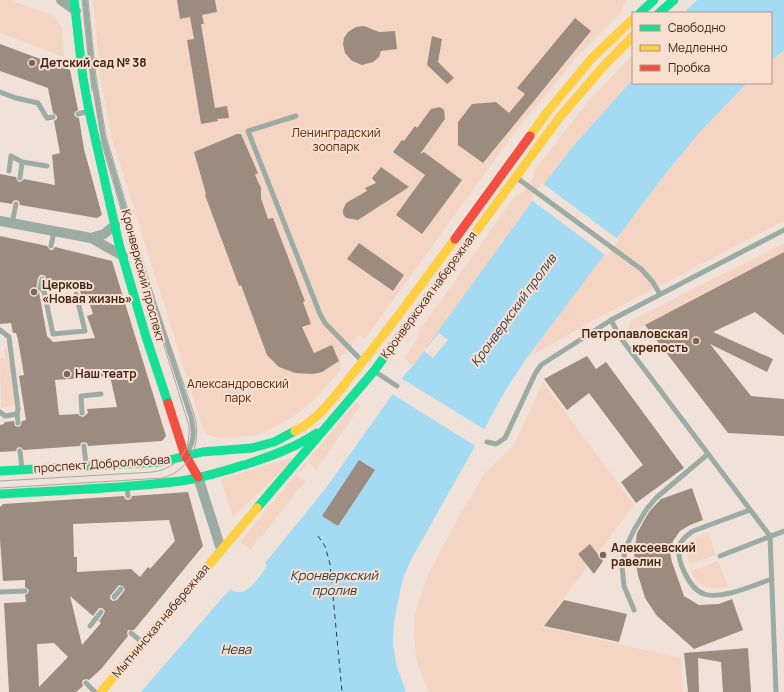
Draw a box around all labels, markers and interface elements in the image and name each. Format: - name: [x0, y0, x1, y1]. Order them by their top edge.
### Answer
- legend: [632, 12, 772, 84]
- text: Свободно: [668, 19, 726, 36]
- text: Медленно: [668, 39, 728, 56]
- place label: Детский сад № 38: [40, 54, 147, 71]
- marker: Детский сад № 38: [27, 58, 37, 68]
- text: Пробка: [668, 59, 710, 76]
- park label: Ленинградский зоопарк: [291, 124, 381, 155]
- street label: Кронверкский проспект: [118, 208, 169, 344]
- street label: Кронверкская набережная: [377, 228, 481, 362]
- water label: Кронверкский пролив: [466, 249, 561, 370]
- place label: Церковь «Новая жизнь»: [42, 276, 132, 307]
- marker: Церковь «Новая жизнь»: [29, 287, 39, 297]
- place label: Петропавловская крепость: [582, 325, 688, 356]
- marker: Петропавловская крепость: [691, 336, 701, 346]
- place label: Наш театр: [75, 365, 137, 382]
- marker: Наш театр: [62, 369, 72, 379]
- park label: Александровский парк: [187, 375, 289, 406]
- street label: проспект Добролюбова: [33, 450, 171, 477]
- place label: Алексеевский равелин: [611, 539, 696, 570]
- marker: Алексеевский равелин: [598, 550, 608, 560]
- street label: Мытнинская набережная: [108, 560, 213, 681]
- water label: Кронверкский пролив: [290, 566, 380, 599]
- water label: Нева: [221, 640, 252, 658]

